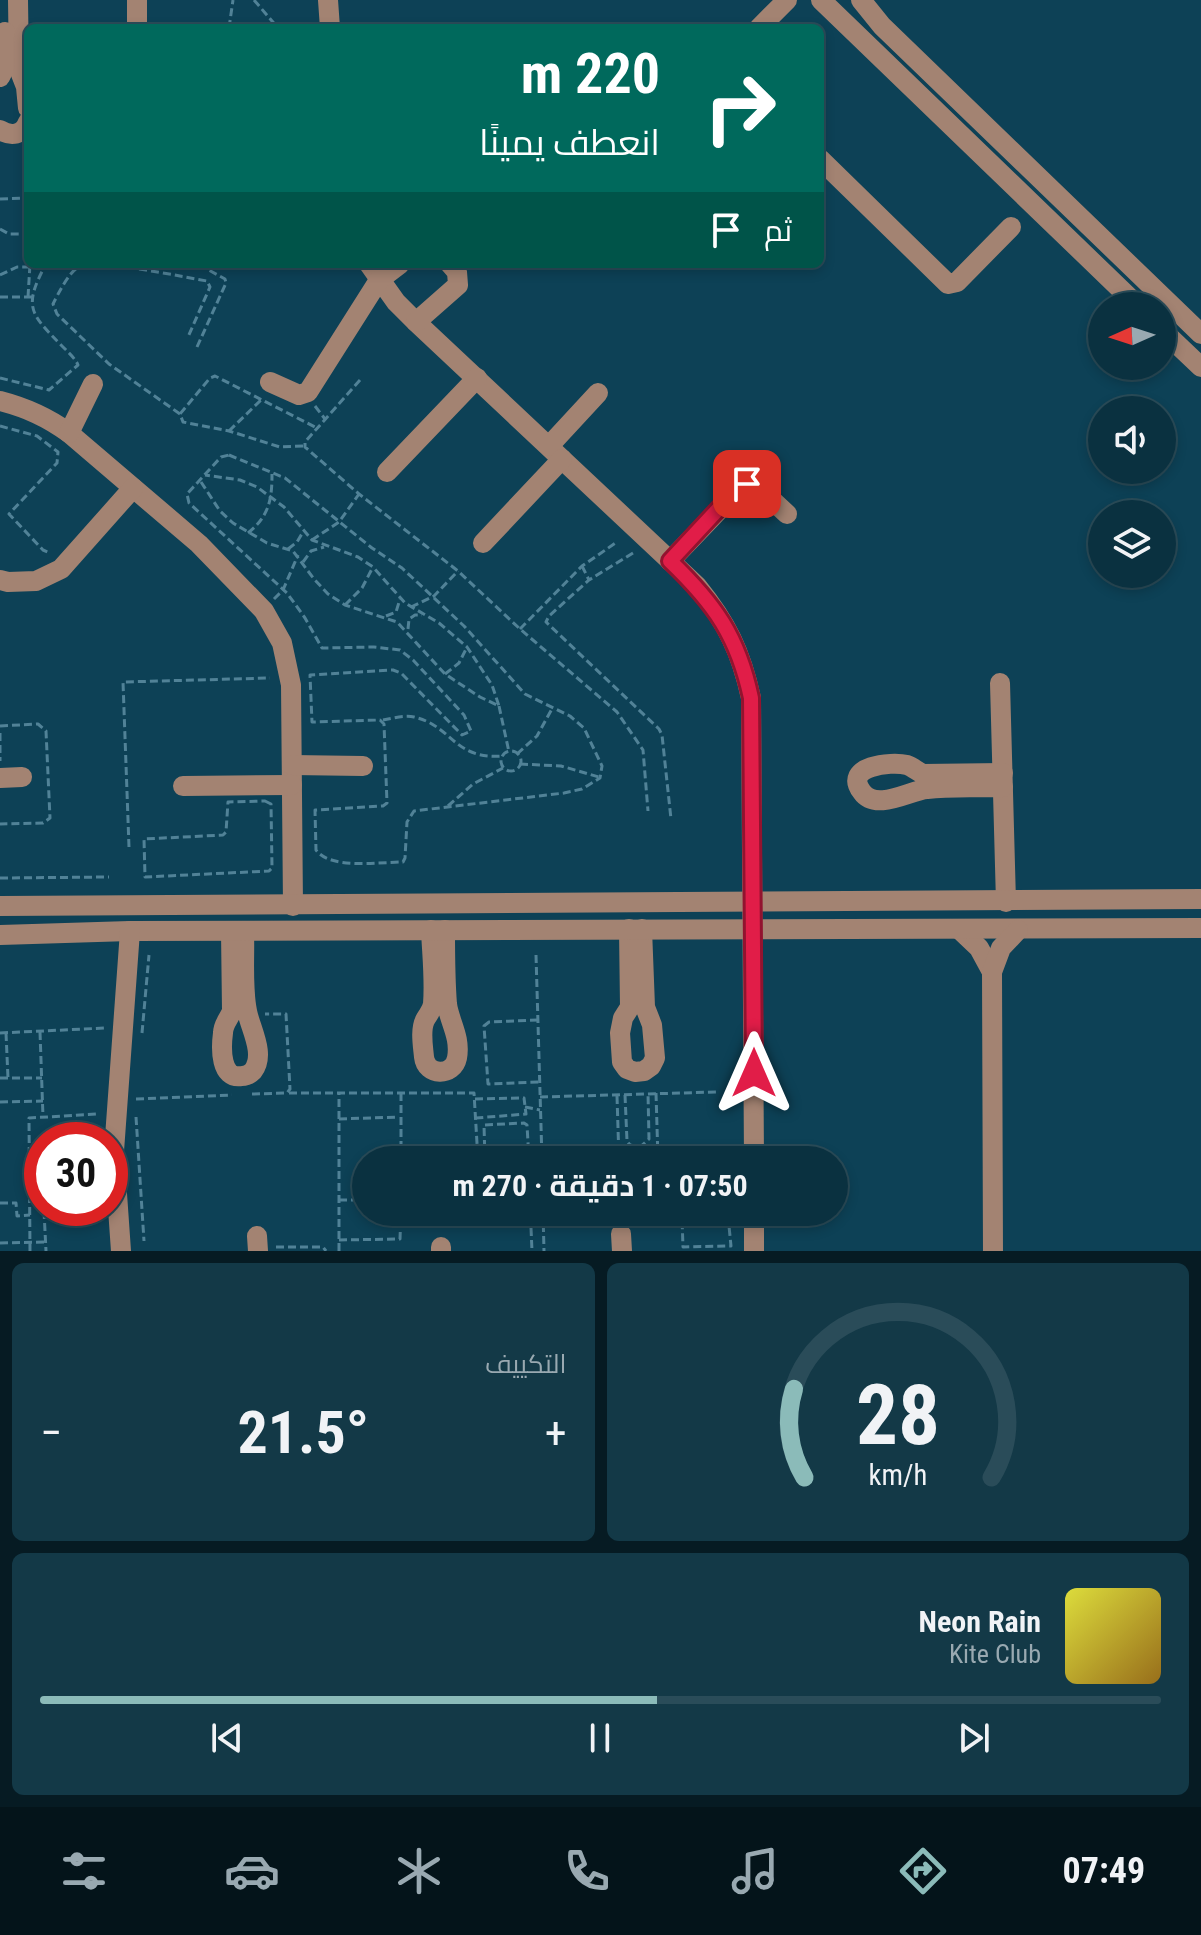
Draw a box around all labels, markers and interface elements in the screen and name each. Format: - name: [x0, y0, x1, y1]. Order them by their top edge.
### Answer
- text: 220 m: [521, 41, 660, 107]
- icon: right: [688, 56, 792, 160]
- text: انعطف يمينًا: [479, 122, 660, 164]
- icon: arrive: [704, 208, 748, 252]
- text: ثم: [764, 213, 792, 248]
- north arrow: [1088, 292, 1176, 380]
- map controls: [1088, 292, 1176, 588]
- button: sound: [1088, 396, 1176, 484]
- pin: [713, 450, 781, 518]
- icon: arrive: [725, 462, 769, 506]
- button: layers: [1088, 500, 1176, 588]
- position arrow: [712, 1031, 796, 1115]
- speed limit sign: 30: [24, 1122, 128, 1226]
- text: 07:50 · 1 دقيقة · 270 m: [452, 1168, 748, 1203]
- text: التكييف: [485, 1349, 567, 1379]
- text: 28: [856, 1367, 940, 1464]
- text: 21.5°: [237, 1397, 369, 1468]
- text: −: [40, 1407, 62, 1459]
- text: +: [545, 1407, 567, 1459]
- text: km/h: [868, 1458, 927, 1492]
- text: Neon Rain: [919, 1604, 1041, 1639]
- text: Kite Club: [949, 1639, 1041, 1669]
- icon: previous: [205, 1716, 249, 1760]
- icon: pause: [578, 1716, 622, 1760]
- icon: next: [952, 1716, 996, 1760]
- icon: filters: [56, 1843, 112, 1899]
- icon: car: [224, 1843, 280, 1899]
- icon: climate: [391, 1843, 447, 1899]
- icon: phone: [559, 1843, 615, 1899]
- icon: music: [727, 1843, 783, 1899]
- icon: directions: [895, 1843, 951, 1899]
- text: 07:49: [1063, 1850, 1145, 1892]

